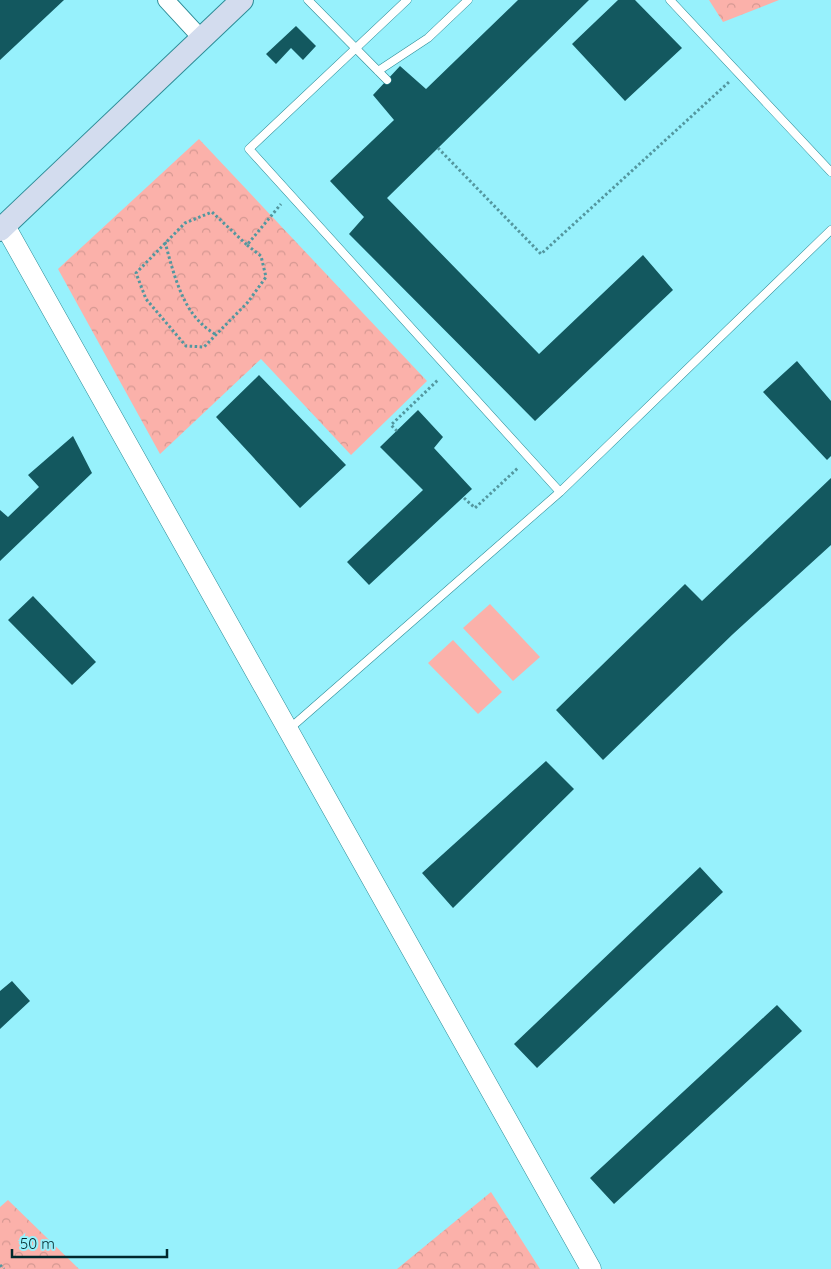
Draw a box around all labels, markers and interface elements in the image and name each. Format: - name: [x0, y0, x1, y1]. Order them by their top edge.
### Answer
- scale bar: [12, 1226, 168, 1258]
- text: 50 m: [20, 1234, 55, 1253]

